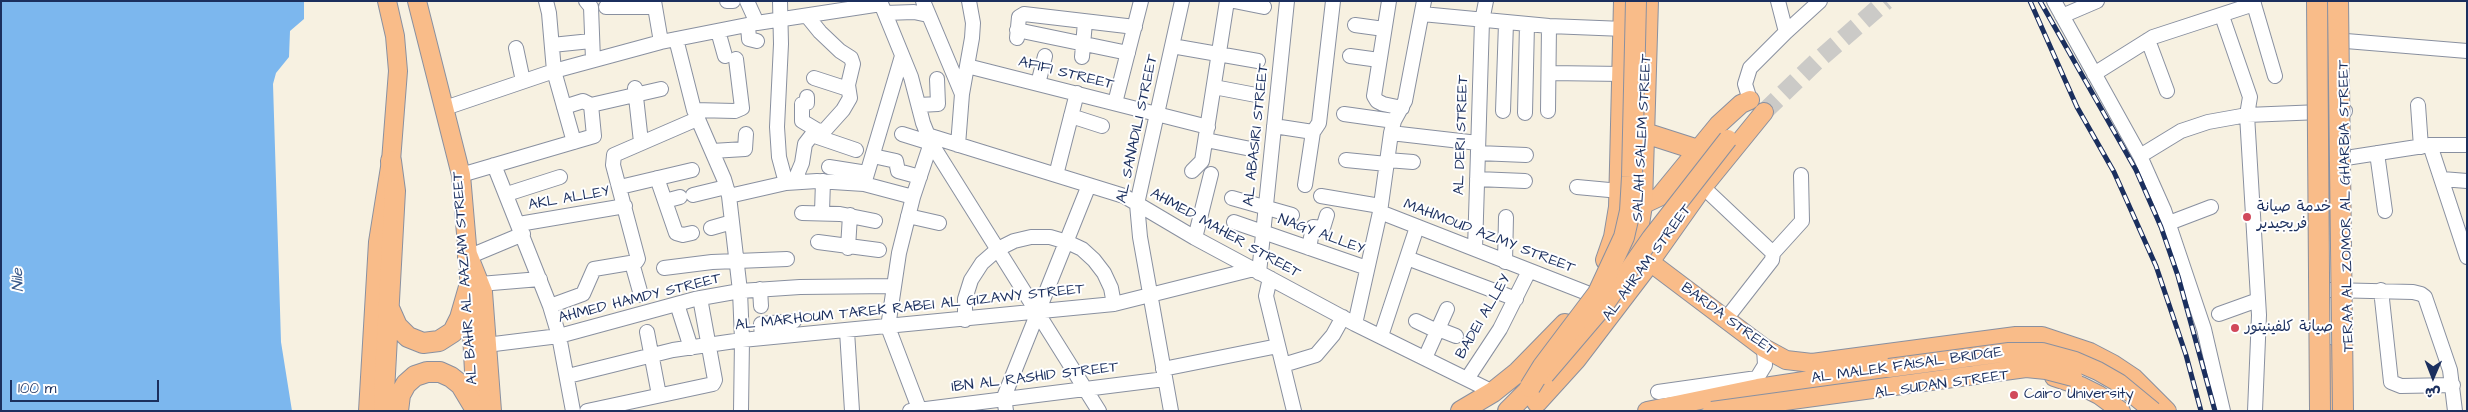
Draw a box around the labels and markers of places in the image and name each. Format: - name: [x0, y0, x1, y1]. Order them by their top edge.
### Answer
- place label: خدمة صيانة فريجيدير: [2257, 199, 2331, 234]
- marker: خدمة صيانة فريجيدير: [2241, 211, 2253, 223]
- place label: صيانة كلفينيتور: [2245, 319, 2333, 337]
- marker: صيانة كلفينيتور: [2229, 322, 2241, 334]
- place label: Cairo University: [2024, 386, 2134, 404]
- marker: Cairo University: [2008, 389, 2020, 401]

